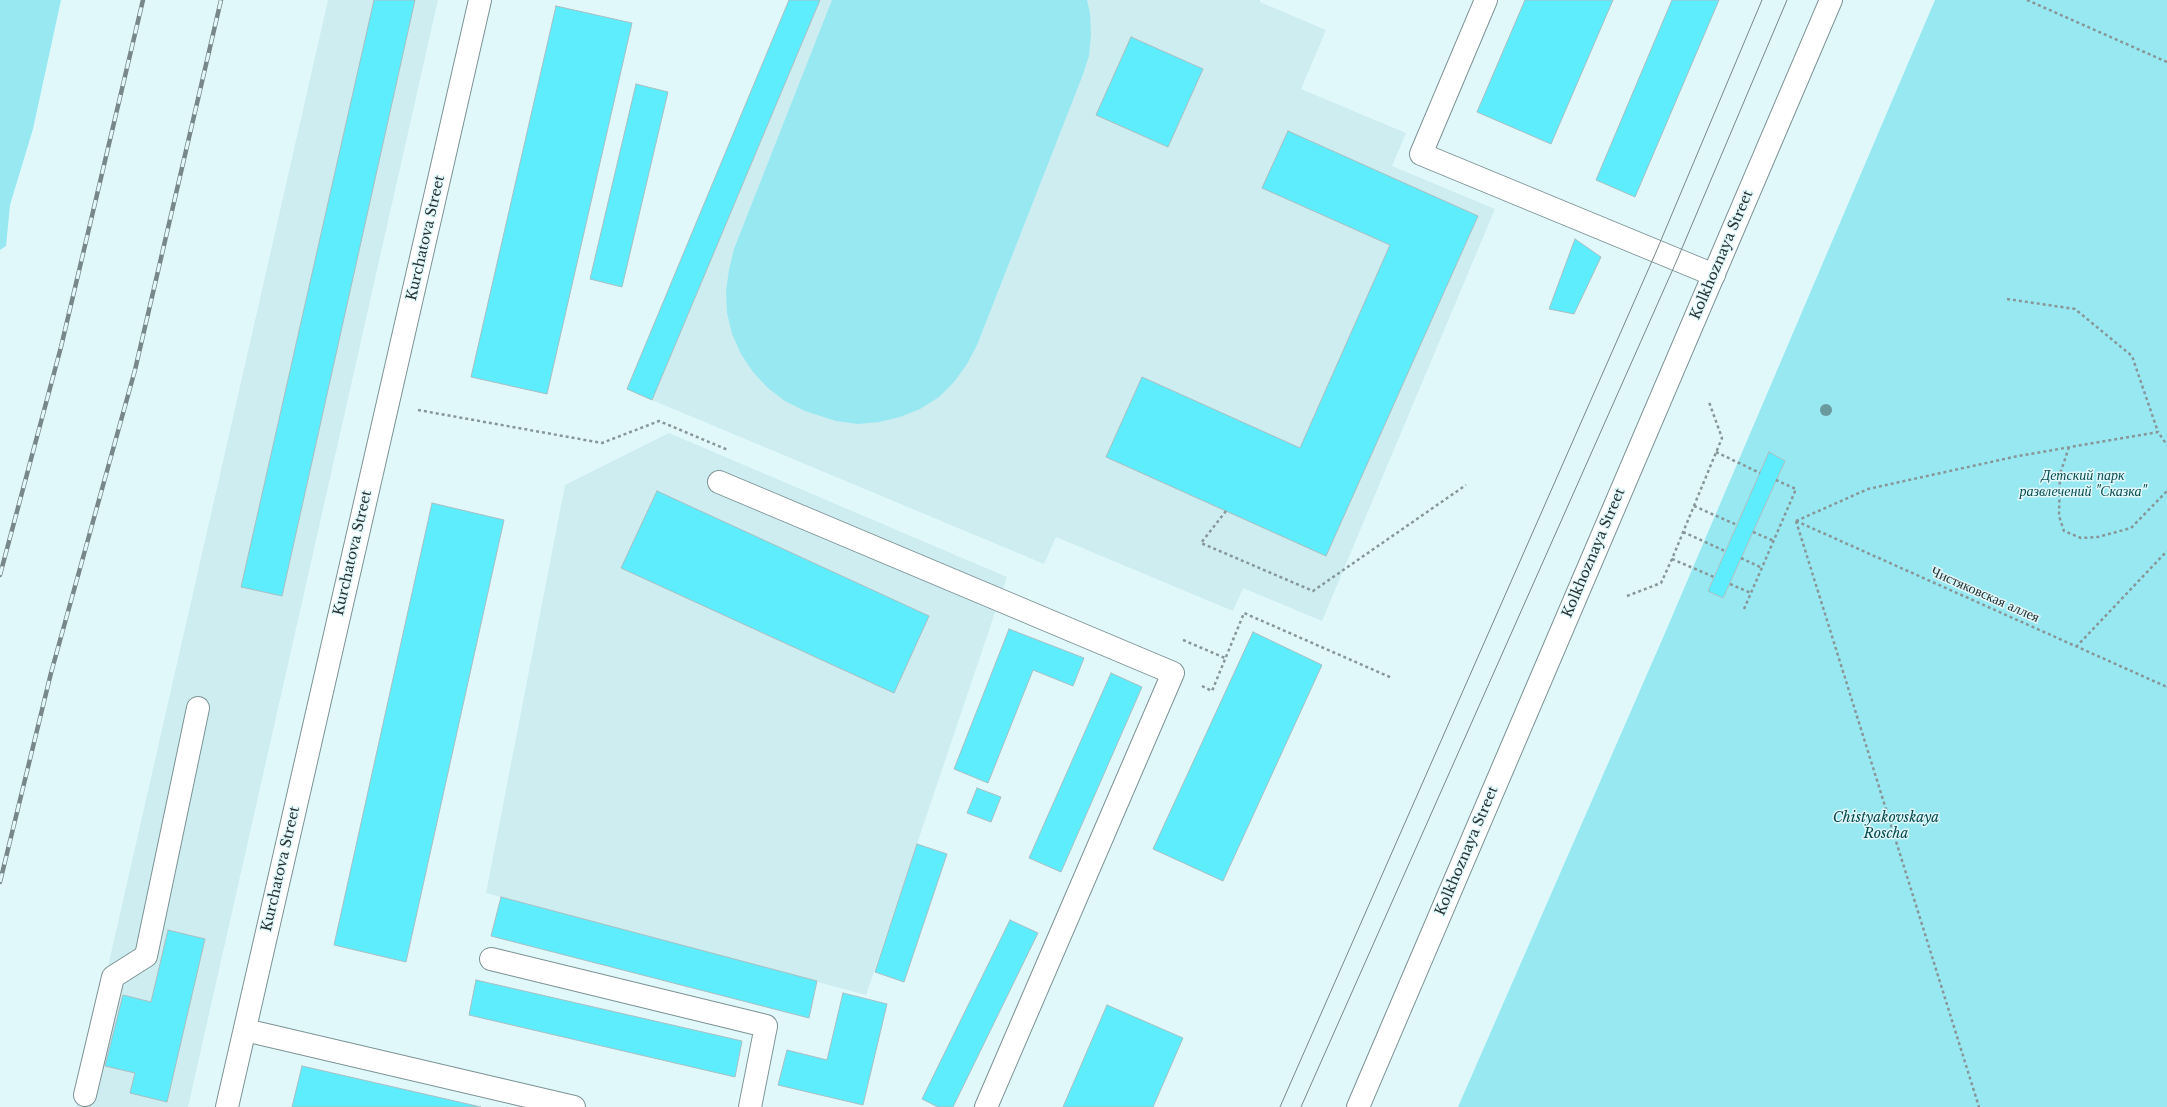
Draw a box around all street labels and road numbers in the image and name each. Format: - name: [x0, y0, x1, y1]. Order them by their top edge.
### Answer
- street label: Kurchatova Street: [403, 174, 449, 302]
- street label: Kolkhoznaya Street: [1687, 188, 1757, 322]
- street label: Kolkhoznaya Street: [1559, 486, 1629, 620]
- street label: Kurchatova Street: [330, 489, 376, 617]
- street label: Чистяковская аллея: [1928, 563, 2042, 627]
- street label: Kolkhoznaya Street: [1432, 784, 1502, 918]
- street label: Kurchatova Street: [258, 805, 304, 933]

